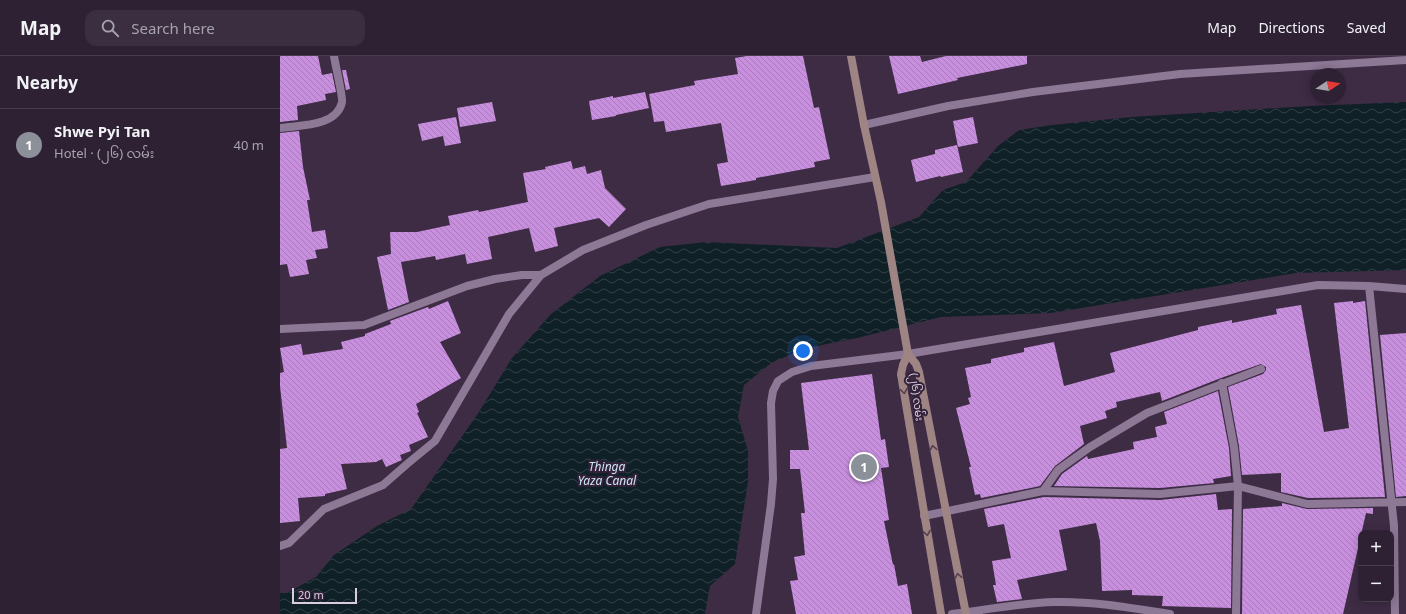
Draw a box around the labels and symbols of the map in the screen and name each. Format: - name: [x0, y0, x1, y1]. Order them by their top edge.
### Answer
- north arrow: [1310, 68, 1346, 104]
- your location: [793, 341, 813, 361]
- street label: (၂၆) လမ်း: [905, 372, 928, 422]
- one-way arrow: [899, 388, 908, 394]
- one-way arrow: [930, 445, 938, 451]
- pin: 1: [851, 452, 877, 482]
- water label: Thinga Yaza Canal: [578, 458, 637, 489]
- one-way arrow: [922, 530, 931, 537]
- one-way arrow: [955, 573, 963, 579]
- scale bar: [292, 586, 357, 605]

